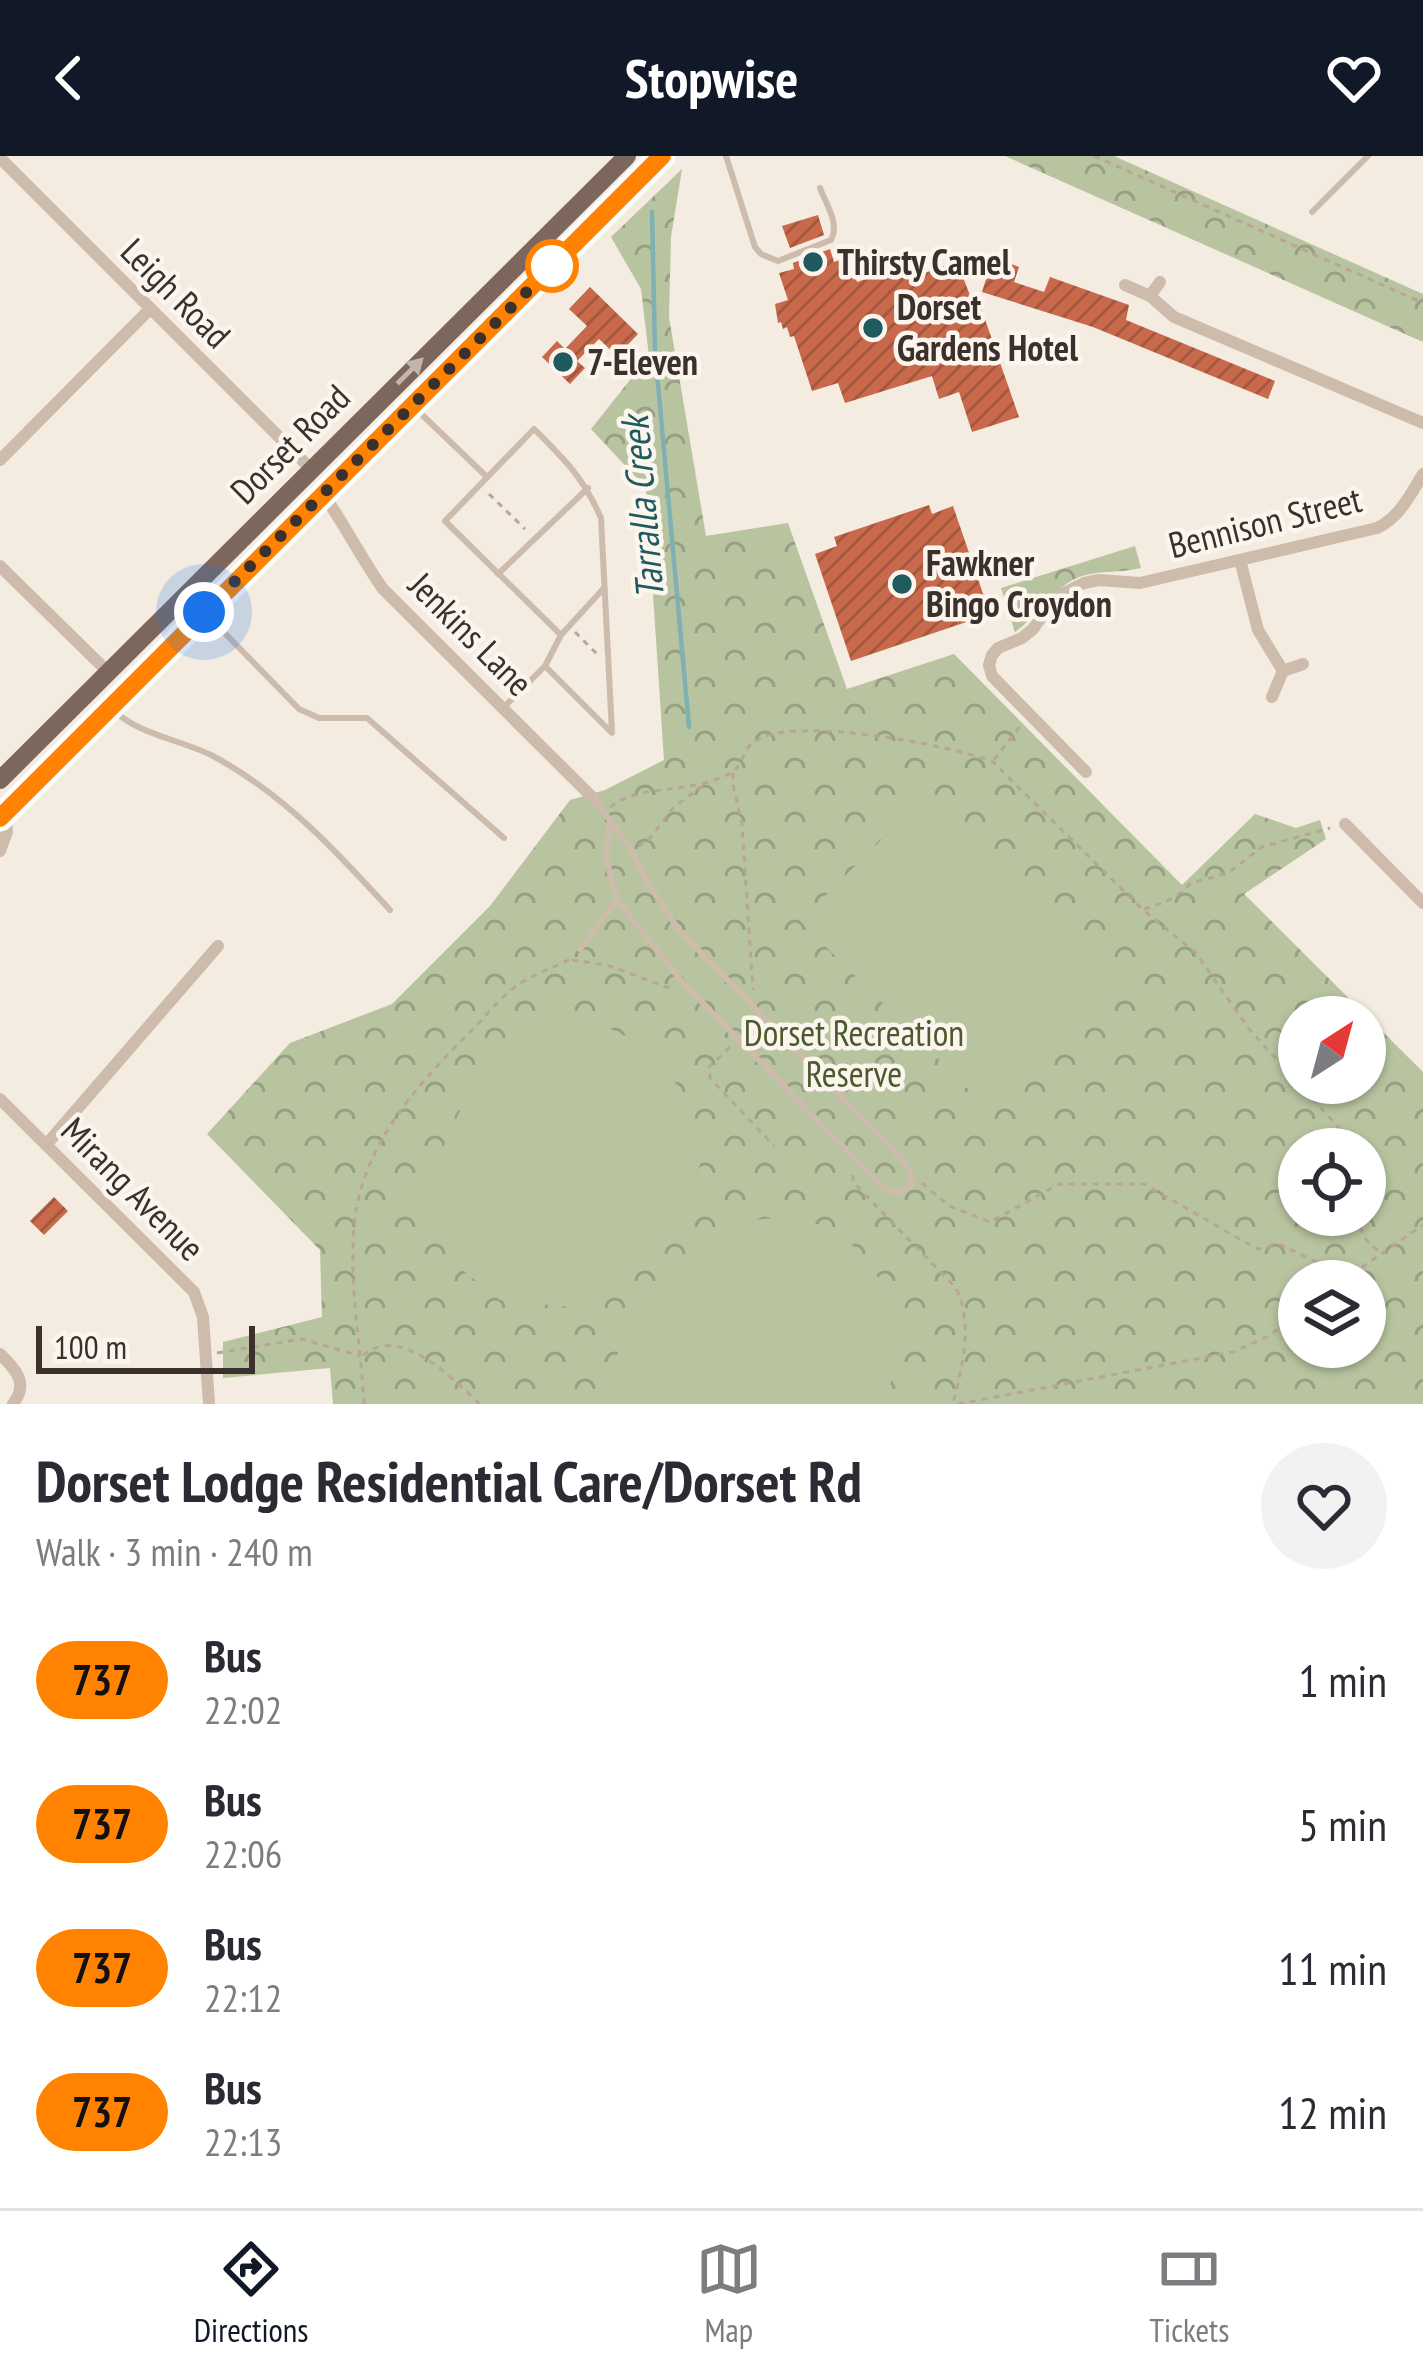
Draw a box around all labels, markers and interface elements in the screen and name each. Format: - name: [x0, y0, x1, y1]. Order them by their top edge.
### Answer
- text: Stopwise: [625, 43, 798, 113]
- icon: back: [36, 45, 102, 111]
- icon: heart: [1321, 45, 1387, 111]
- street label: Leigh Road: [111, 228, 241, 358]
- place label: Thirsty Camel: [837, 238, 1011, 285]
- unlabelled marker: [527, 241, 577, 291]
- marker: Thirsty Camel: [800, 249, 826, 275]
- place label: Dorset Gardens Hotel: [897, 283, 1078, 371]
- marker: Dorset Gardens Hotel: [860, 315, 886, 341]
- place label: 7-Eleven: [587, 338, 698, 385]
- marker: 7-Eleven: [550, 349, 576, 375]
- one-way arrow: [396, 357, 424, 385]
- street label: Dorset Road: [220, 374, 359, 513]
- water label: Tarralla Creek: [608, 409, 675, 602]
- street label: Bennison Street: [1164, 475, 1366, 568]
- place label: Fawkner Bingo Croydon: [926, 539, 1112, 627]
- street label: Jenkins Lane: [399, 561, 543, 706]
- marker: Fawkner Bingo Croydon: [889, 571, 915, 597]
- your location: [174, 582, 234, 642]
- north arrow: [1278, 996, 1386, 1104]
- map controls: [1278, 996, 1386, 1368]
- park label: Dorset Recreation Reserve: [744, 1009, 964, 1097]
- street label: Mirang Avenue: [52, 1107, 215, 1270]
- button: locate: [1278, 1128, 1386, 1236]
- button: layers: [1278, 1260, 1386, 1368]
- scale bar: [36, 1320, 255, 1373]
- text: 100 m: [54, 1325, 127, 1368]
- button: heart: [1261, 1443, 1387, 1569]
- text: Dorset Lodge Residential Care/Dorset Rd: [36, 1444, 862, 1518]
- text: Walk · 3 min · 240 m: [36, 1526, 313, 1577]
- text: Bus: [204, 1626, 262, 1684]
- text: 1 min: [1298, 1651, 1387, 1709]
- text: 737: [72, 1652, 132, 1707]
- text: 22:02: [204, 1684, 282, 1735]
- text: Bus: [204, 1770, 262, 1828]
- text: 5 min: [1298, 1795, 1387, 1853]
- text: 737: [72, 1796, 132, 1851]
- text: 22:06: [204, 1828, 282, 1879]
- text: Bus: [204, 1914, 262, 1972]
- text: 11 min: [1278, 1939, 1387, 1997]
- text: 737: [72, 1940, 132, 1995]
- text: 22:12: [204, 1972, 282, 2023]
- text: Bus: [204, 2058, 262, 2116]
- text: 12 min: [1278, 2083, 1387, 2141]
- text: 737: [72, 2084, 132, 2139]
- text: 22:13: [204, 2116, 282, 2167]
- tab: Directions: [194, 2236, 308, 2351]
- tab: Map: [696, 2236, 762, 2351]
- tab: Tickets: [1149, 2236, 1229, 2351]

